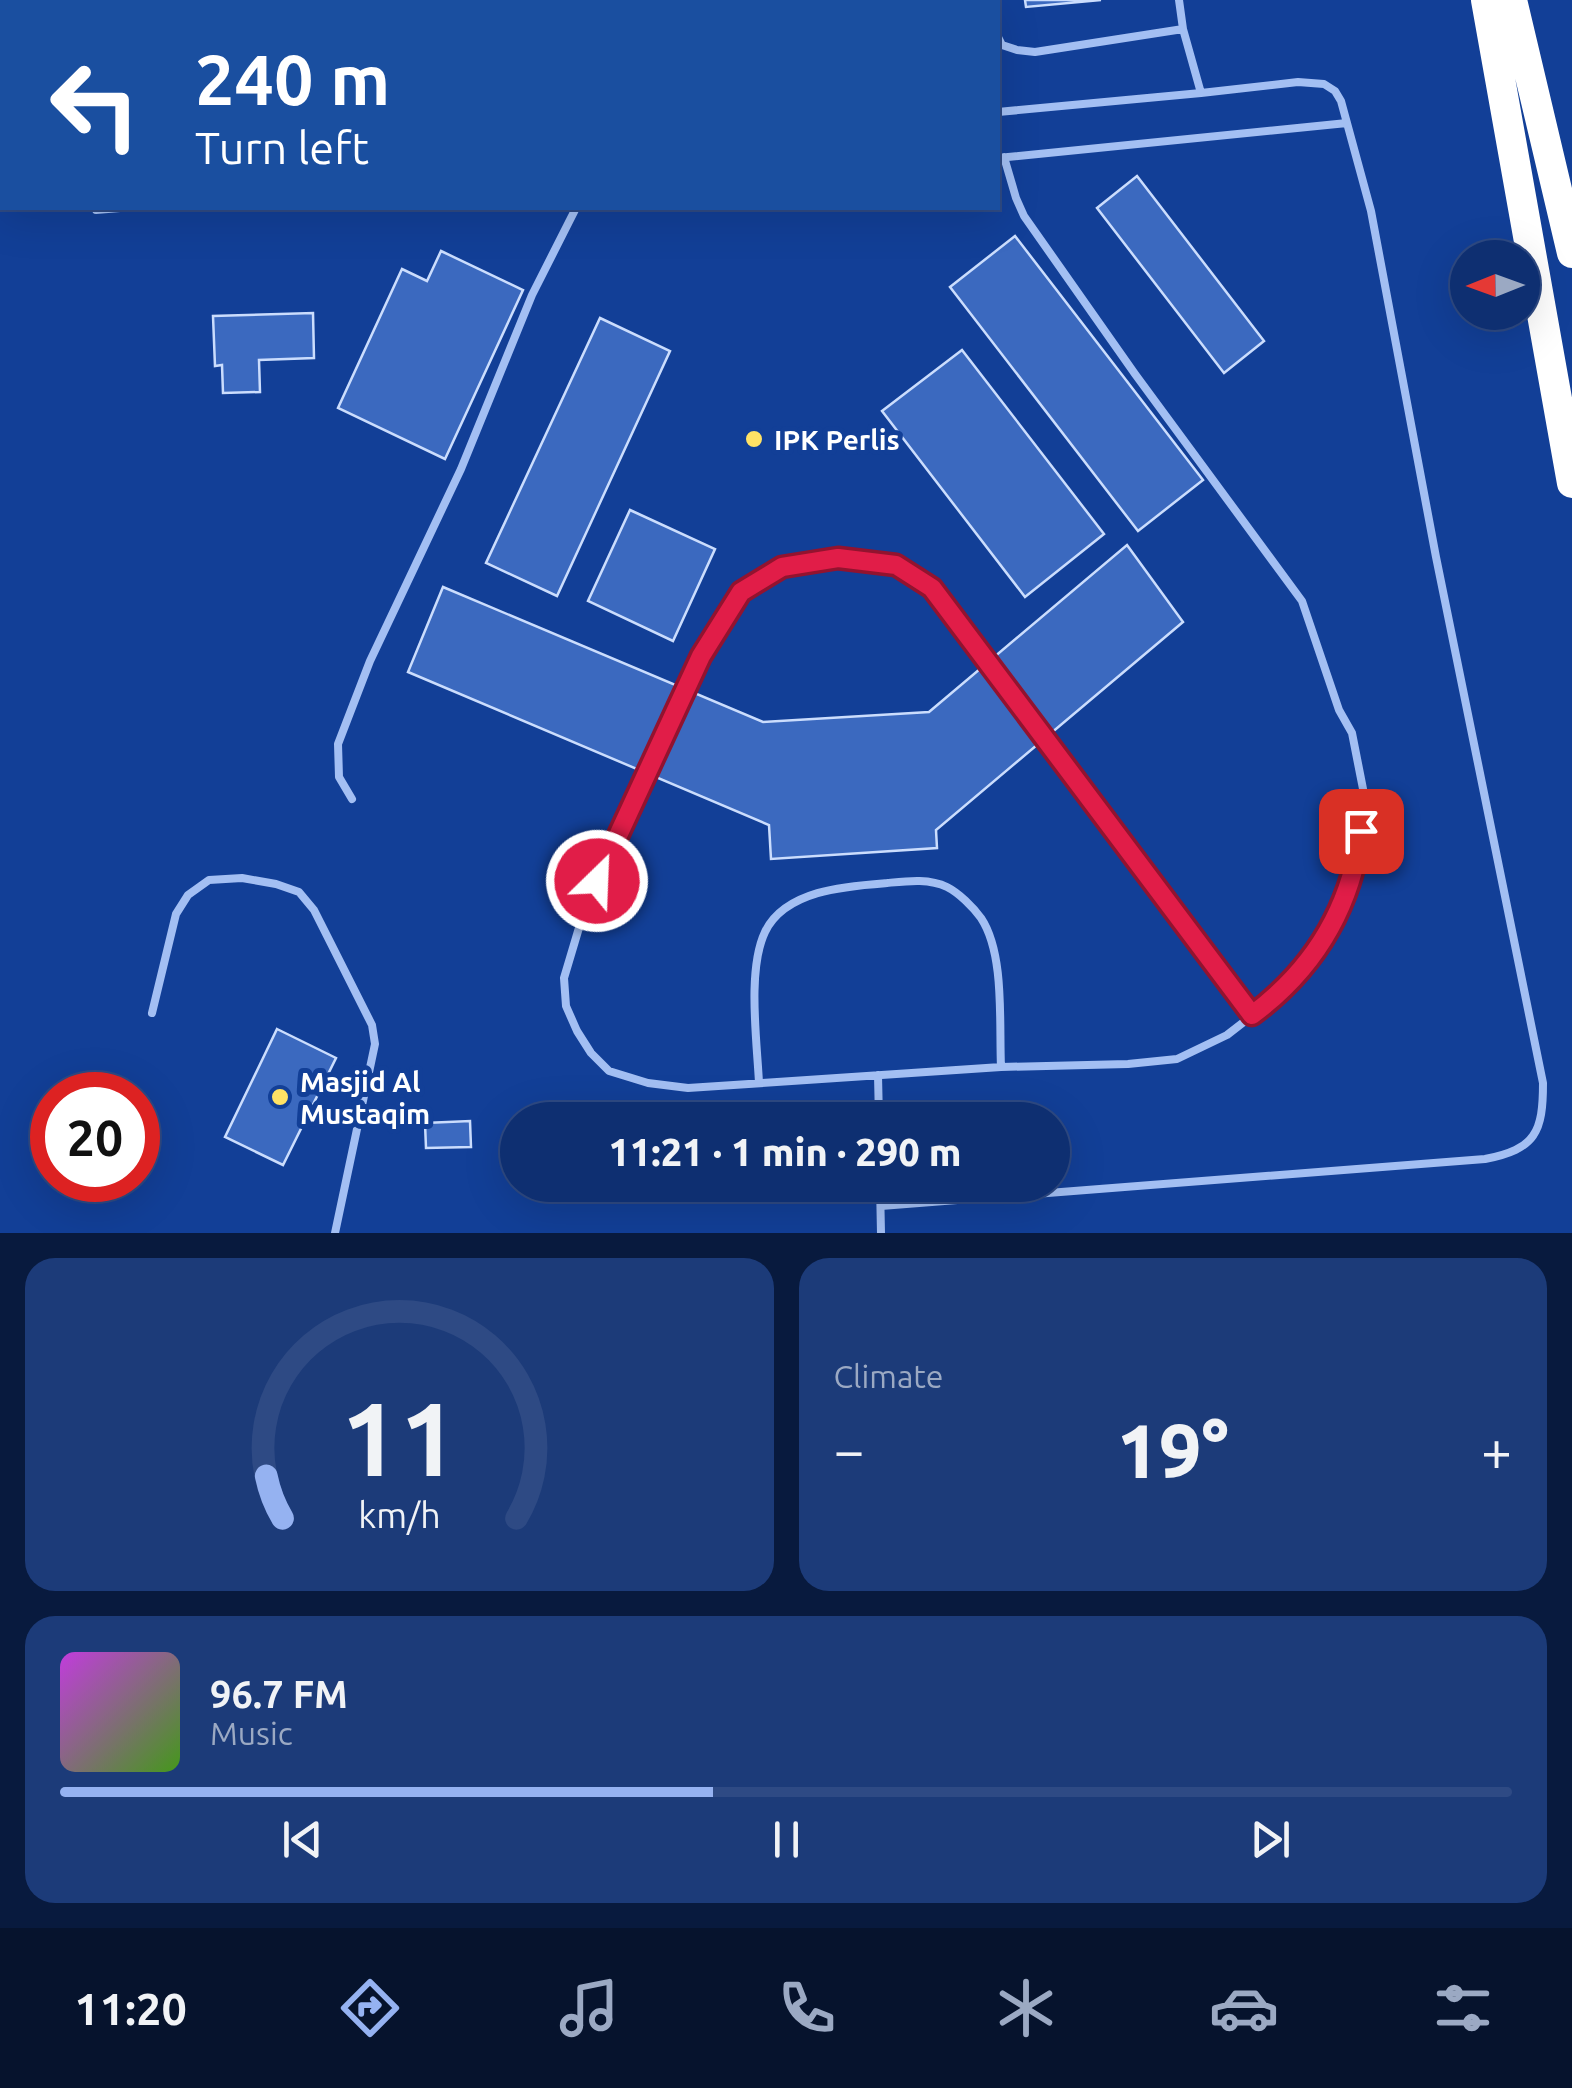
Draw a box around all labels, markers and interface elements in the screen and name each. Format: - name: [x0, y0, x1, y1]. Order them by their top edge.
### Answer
- icon: left: [30, 40, 160, 170]
- text: 240 m: [195, 40, 390, 118]
- text: Turn left: [195, 122, 369, 173]
- north arrow: [1450, 240, 1540, 330]
- map controls: [1450, 240, 1540, 330]
- place label: IPK Perlis: [774, 424, 900, 455]
- marker: IPK Perlis: [743, 428, 765, 450]
- pin: [1319, 789, 1404, 874]
- icon: arrive: [1334, 804, 1389, 859]
- position arrow: [545, 829, 649, 933]
- place label: Masjid Al Mustaqim: [300, 1066, 430, 1129]
- speed limit sign: 20: [30, 1072, 160, 1202]
- marker: Masjid Al Mustaqim: [269, 1086, 291, 1108]
- text: 11:21 · 1 min · 290 m: [608, 1131, 962, 1173]
- text: Climate: [834, 1358, 944, 1394]
- text: 11: [341, 1379, 458, 1496]
- text: 19°: [1117, 1408, 1229, 1492]
- text: −: [834, 1419, 865, 1480]
- text: +: [1481, 1419, 1512, 1480]
- text: km/h: [358, 1495, 441, 1535]
- text: 96.7 FM: [210, 1673, 348, 1715]
- text: Music: [210, 1715, 293, 1751]
- icon: previous: [275, 1812, 330, 1867]
- icon: pause: [759, 1812, 814, 1867]
- icon: next: [1243, 1812, 1298, 1867]
- icon: directions: [335, 1973, 405, 2043]
- icon: music: [554, 1973, 624, 2043]
- icon: phone: [772, 1973, 842, 2043]
- icon: climate: [991, 1973, 1061, 2043]
- icon: car: [1209, 1973, 1279, 2043]
- icon: filters: [1428, 1973, 1498, 2043]
- text: 11:20: [74, 1983, 187, 2034]

